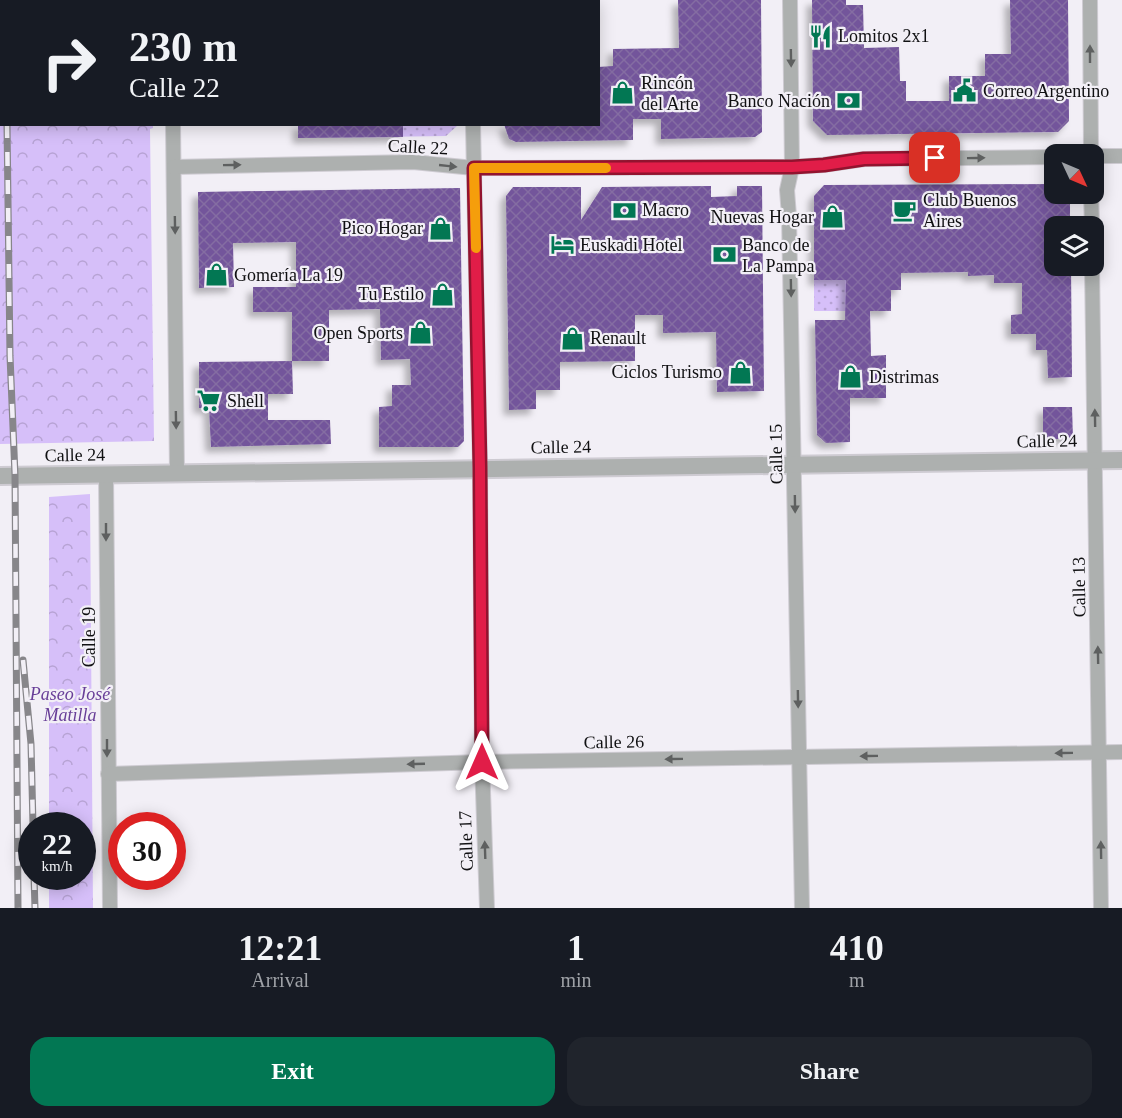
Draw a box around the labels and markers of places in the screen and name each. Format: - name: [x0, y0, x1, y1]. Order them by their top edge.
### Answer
- restaurant icon: Lomitos 2x1: [807, 23, 833, 49]
- place label: Lomitos 2x1: [838, 26, 930, 46]
- place label: Rincón del Arte: [641, 73, 698, 114]
- public building icon: Correo Argentino: [952, 78, 978, 104]
- shop icon: Rincón del Arte: [610, 80, 636, 106]
- place label: Correo Argentino: [983, 81, 1109, 101]
- bank icon: Banco Nación: [835, 88, 861, 114]
- place label: Banco Nación: [728, 91, 830, 111]
- pin: [909, 132, 960, 183]
- place label: Club Buenos Aires: [923, 190, 1017, 231]
- bank icon: Macro: [611, 197, 637, 223]
- cafe icon: Club Buenos Aires: [892, 197, 918, 223]
- place label: Macro: [642, 200, 689, 220]
- shop icon: Nuevas Hogar: [819, 204, 845, 230]
- place label: Nuevas Hogar: [711, 207, 814, 227]
- shop icon: Pico Hogar: [428, 215, 454, 241]
- place label: Pico Hogar: [342, 218, 423, 238]
- hotel icon: Euskadi Hotel: [549, 232, 575, 258]
- place label: Euskadi Hotel: [580, 235, 682, 255]
- place label: Banco de La Pampa: [742, 235, 814, 276]
- bank icon: Banco de La Pampa: [711, 242, 737, 268]
- shop icon: Gomería La 19: [203, 262, 229, 288]
- place label: Gomería La 19: [234, 265, 343, 285]
- shop icon: Tu Estilo: [429, 281, 455, 307]
- place label: Tu Estilo: [358, 284, 424, 304]
- shop icon: Open Sports: [408, 320, 434, 346]
- place label: Open Sports: [314, 323, 403, 343]
- shop icon: Renault: [559, 325, 585, 351]
- place label: Renault: [590, 328, 646, 348]
- shop icon: Ciclos Turismo: [727, 359, 753, 385]
- place label: Ciclos Turismo: [611, 362, 722, 382]
- shop icon: Distrimas: [838, 364, 864, 390]
- place label: Distrimas: [869, 367, 939, 387]
- supermarket icon: Shell: [196, 388, 222, 414]
- place label: Shell: [227, 391, 264, 411]

